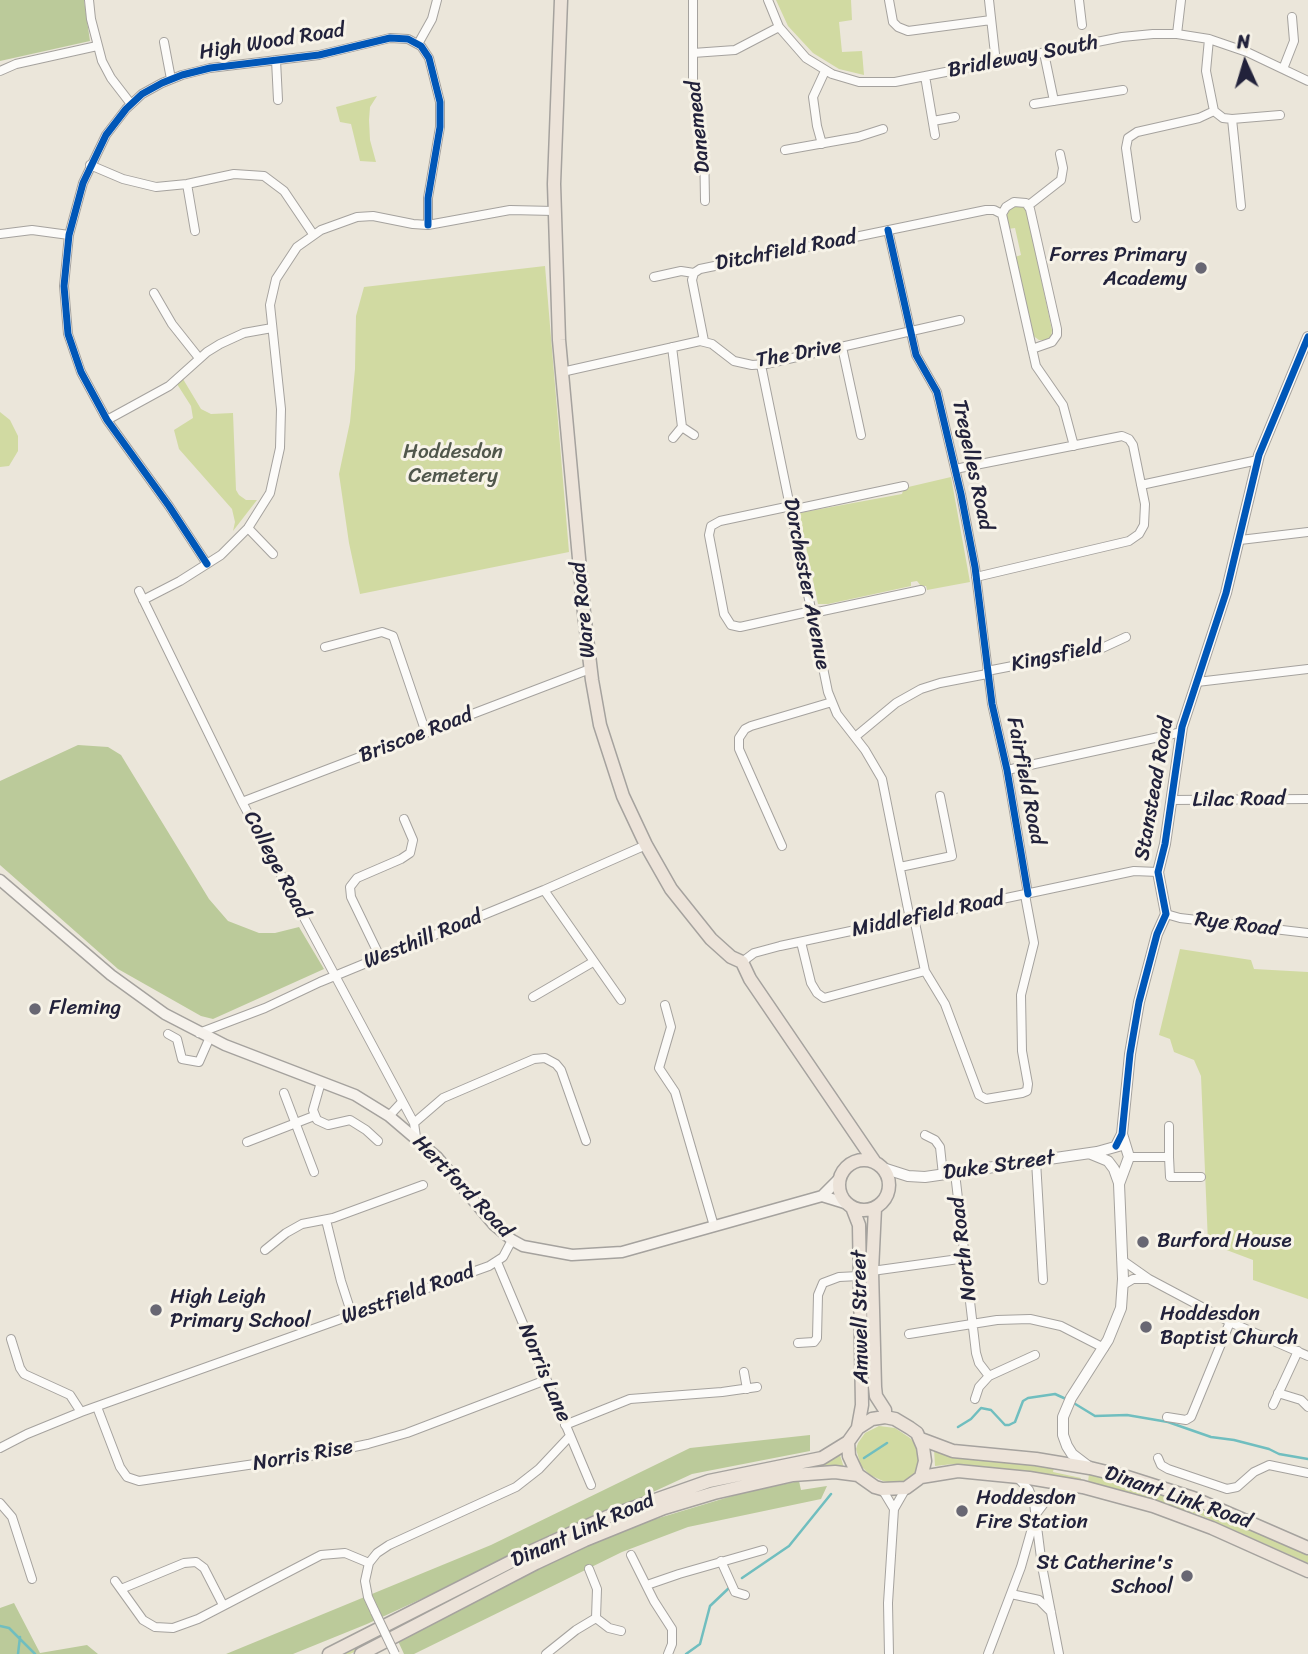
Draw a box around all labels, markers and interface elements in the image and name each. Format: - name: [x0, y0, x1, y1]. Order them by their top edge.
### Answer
- street label: High Wood Road: [198, 18, 346, 66]
- text: N: [1236, 25, 1251, 58]
- north arrow: [1210, 28, 1280, 98]
- street label: Bridleway South: [946, 30, 1100, 84]
- street label: Danemead: [682, 79, 716, 175]
- street label: Ditchfield Road: [713, 225, 859, 277]
- place label: Forres Primary Academy: [1049, 243, 1187, 293]
- marker: Forres Primary Academy: [1193, 260, 1209, 276]
- street label: The Drive: [754, 334, 844, 374]
- street label: Tregelles Road: [946, 397, 998, 533]
- park label: Hoddesdon Cemetery: [403, 440, 503, 490]
- street label: Dorchester Avenue: [777, 496, 835, 672]
- street label: Ware Road: [566, 561, 602, 659]
- street label: Kingsfield: [1009, 634, 1105, 678]
- street label: Briscoe Road: [356, 703, 476, 769]
- street label: Fairfield Road: [1000, 715, 1050, 847]
- street label: Stanstead Road: [1130, 715, 1180, 863]
- street label: Lilac Road: [1192, 787, 1286, 813]
- street label: College Road: [237, 807, 315, 923]
- street label: Middlefield Road: [850, 887, 1006, 943]
- street label: Westhill Road: [360, 905, 486, 975]
- street label: Rye Road: [1193, 907, 1281, 943]
- place label: Fleming: [49, 996, 121, 1022]
- marker: Fleming: [27, 1001, 43, 1017]
- street label: Hertford Road: [407, 1130, 517, 1244]
- street label: Duke Street: [942, 1146, 1056, 1186]
- street label: North Road: [945, 1196, 983, 1302]
- place label: Burford House: [1157, 1229, 1292, 1255]
- marker: Burford House: [1135, 1234, 1151, 1250]
- street label: Amwell Street: [847, 1250, 875, 1384]
- street label: Westfield Road: [338, 1259, 478, 1331]
- place label: High Leigh Primary School: [170, 1285, 311, 1335]
- marker: High Leigh Primary School: [148, 1302, 164, 1318]
- place label: Hoddesdon Baptist Church: [1160, 1302, 1299, 1352]
- marker: Hoddesdon Baptist Church: [1138, 1319, 1154, 1335]
- street label: Norris Lane: [512, 1320, 576, 1426]
- street label: Norris Rise: [251, 1435, 355, 1477]
- street label: Dinant Link Road: [1101, 1461, 1255, 1535]
- place label: Hoddesdon Fire Station: [976, 1486, 1088, 1536]
- street label: Dinant Link Road: [508, 1488, 658, 1574]
- marker: Hoddesdon Fire Station: [954, 1503, 970, 1519]
- place label: St Catherine's School: [1037, 1551, 1173, 1601]
- marker: St Catherine's School: [1179, 1568, 1195, 1584]

